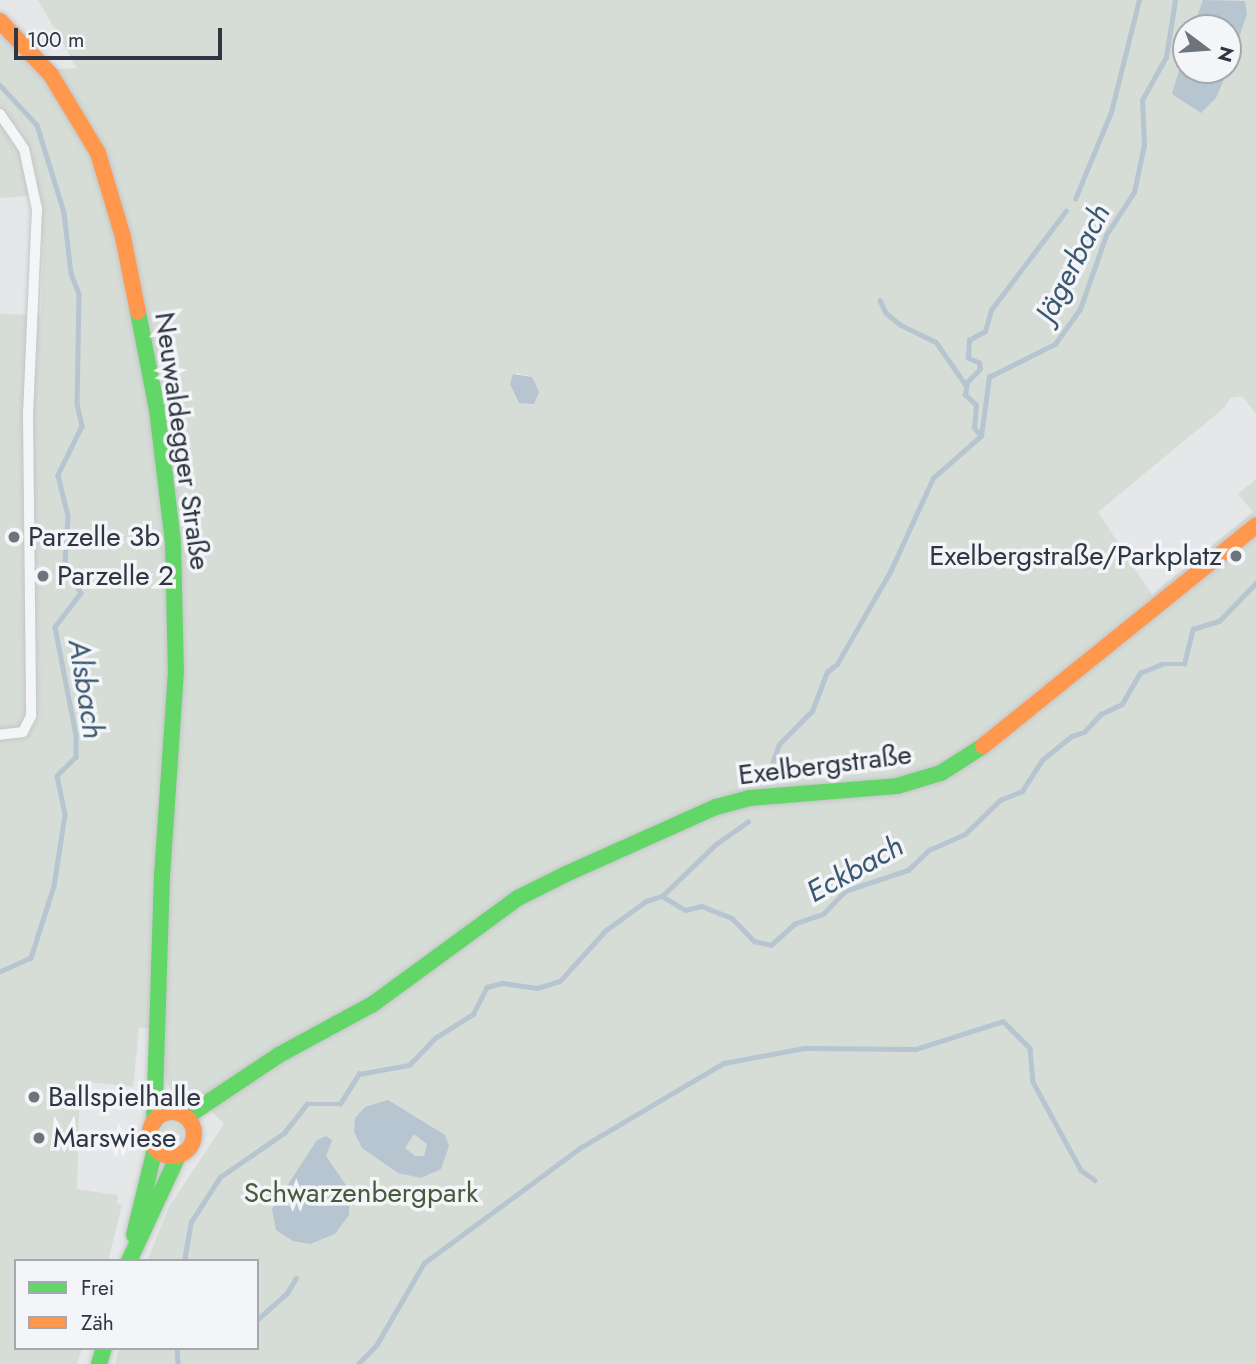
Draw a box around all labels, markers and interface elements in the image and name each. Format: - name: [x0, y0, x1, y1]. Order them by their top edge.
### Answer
- scale bar: [18, 14, 226, 58]
- north arrow: [1172, 14, 1242, 84]
- text: 100 m: [27, 25, 84, 55]
- text: N: [1211, 43, 1241, 65]
- water label: Jägerbach: [1028, 198, 1118, 328]
- street label: Neuwaldegger Straße: [147, 310, 217, 572]
- place label: Parzelle 3b: [28, 520, 160, 554]
- marker: Parzelle 3b: [6, 529, 22, 545]
- place label: Exelbergstraße/Parkplatz: [929, 539, 1222, 573]
- marker: Exelbergstraße/Parkplatz: [1228, 548, 1244, 564]
- place label: Parzelle 2: [57, 559, 174, 593]
- marker: Parzelle 2: [35, 568, 51, 584]
- water label: Alsbach: [60, 637, 112, 741]
- street label: Exelbergstraße: [736, 738, 914, 792]
- water label: Eckbach: [800, 828, 910, 910]
- place label: Ballspielhalle: [48, 1080, 201, 1114]
- marker: Ballspielhalle: [26, 1089, 42, 1105]
- place label: Marswiese: [53, 1121, 176, 1155]
- marker: Marswiese: [31, 1130, 47, 1146]
- park label: Schwarzenbergpark: [244, 1176, 478, 1210]
- legend: [14, 1259, 259, 1350]
- text: Frei: [81, 1273, 114, 1303]
- text: Zäh: [81, 1308, 114, 1338]

